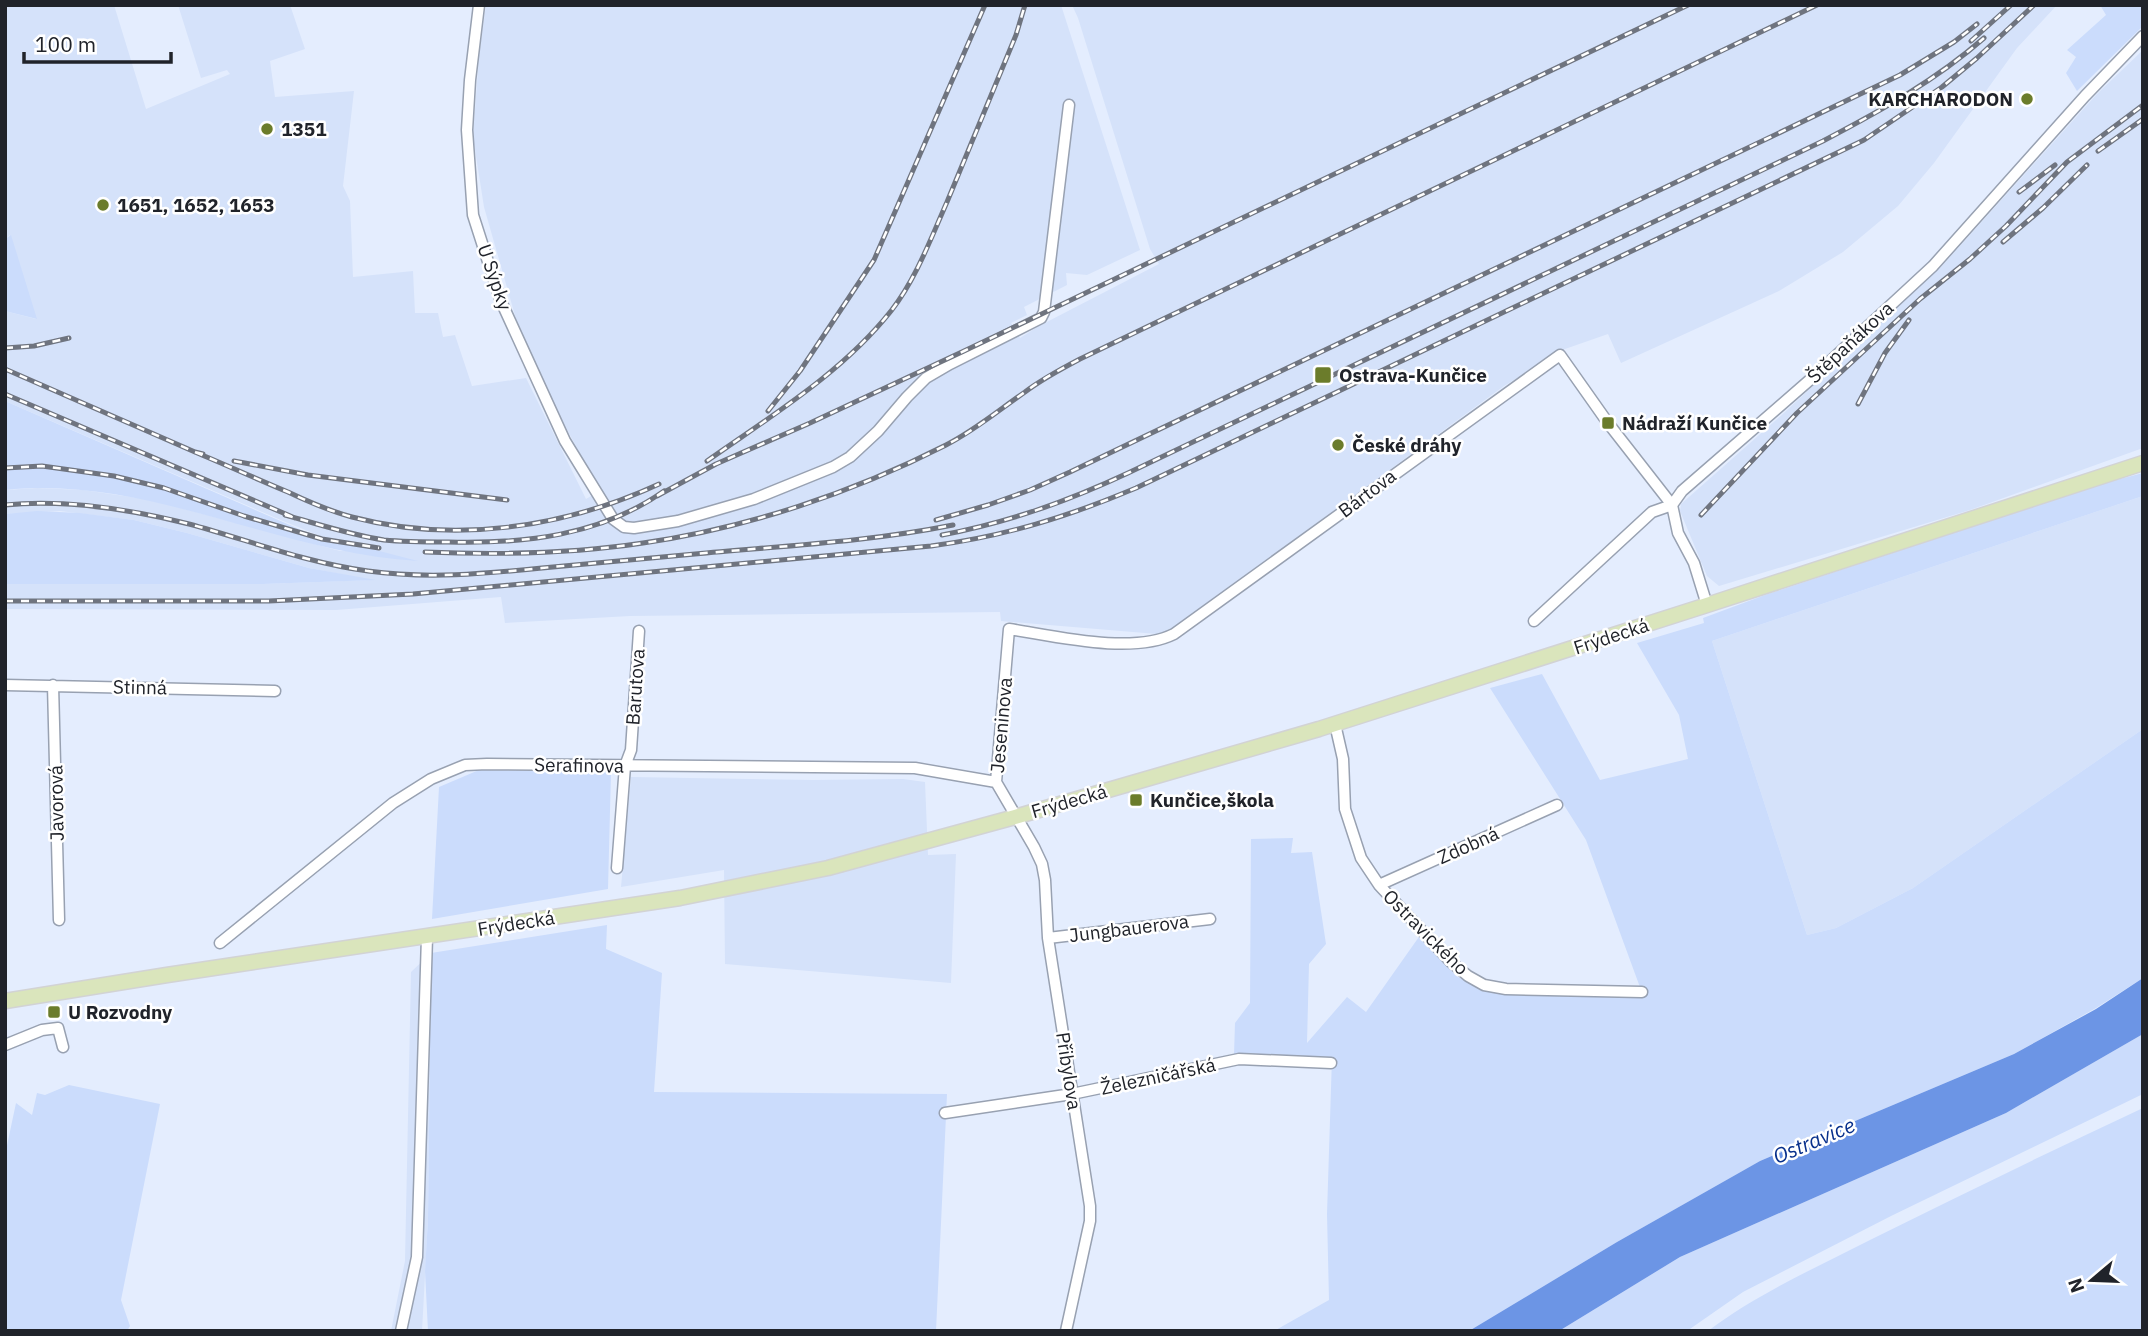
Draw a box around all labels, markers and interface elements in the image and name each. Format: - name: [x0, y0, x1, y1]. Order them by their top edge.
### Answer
- scale bar: [24, 21, 172, 65]
- text: 100 m: [35, 30, 96, 58]
- place label: KARCHARODON: [1868, 87, 2013, 111]
- marker: KARCHARODON: [2019, 91, 2035, 107]
- place label: 1351: [281, 117, 327, 141]
- marker: 1351: [259, 121, 275, 137]
- place label: 1651, 1652, 1653: [117, 193, 275, 217]
- marker: 1651, 1652, 1653: [95, 197, 111, 213]
- street label: U Sýpky: [473, 241, 518, 314]
- street label: Štěpaňákova: [1802, 296, 1898, 388]
- place label: Ostrava-Kunčice: [1339, 363, 1487, 387]
- marker: Ostrava-Kunčice: [1313, 365, 1333, 385]
- place label: Nádraží Kunčice: [1622, 411, 1767, 435]
- marker: Nádraží Kunčice: [1600, 415, 1616, 431]
- place label: České dráhy: [1352, 433, 1462, 457]
- marker: České dráhy: [1330, 437, 1346, 453]
- street label: Bártova: [1333, 464, 1401, 522]
- street label: Frýdecká: [1570, 613, 1652, 659]
- street label: Barutova: [620, 648, 650, 726]
- street label: Stinná: [113, 675, 167, 699]
- street label: Jeseninova: [985, 676, 1017, 774]
- street label: Serafinova: [534, 752, 624, 778]
- street label: Javorová: [43, 765, 69, 841]
- street label: Frýdecká: [1028, 779, 1110, 823]
- place label: Kunčice,škola: [1150, 788, 1274, 812]
- marker: Kunčice,škola: [1128, 792, 1144, 808]
- street label: Zdobná: [1434, 821, 1502, 869]
- street label: Ostravického: [1378, 884, 1474, 980]
- street label: Frýdecká: [476, 905, 556, 941]
- street label: Jungbauerova: [1068, 909, 1190, 947]
- place label: U Rozvodny: [68, 1000, 173, 1024]
- marker: U Rozvodny: [46, 1004, 62, 1020]
- street label: Přibylova: [1051, 1030, 1087, 1112]
- street label: Železničářská: [1098, 1052, 1218, 1100]
- water label: Ostravice: [1768, 1110, 1859, 1170]
- north arrow: [2057, 1245, 2127, 1315]
- text: N: [2062, 1275, 2090, 1296]

